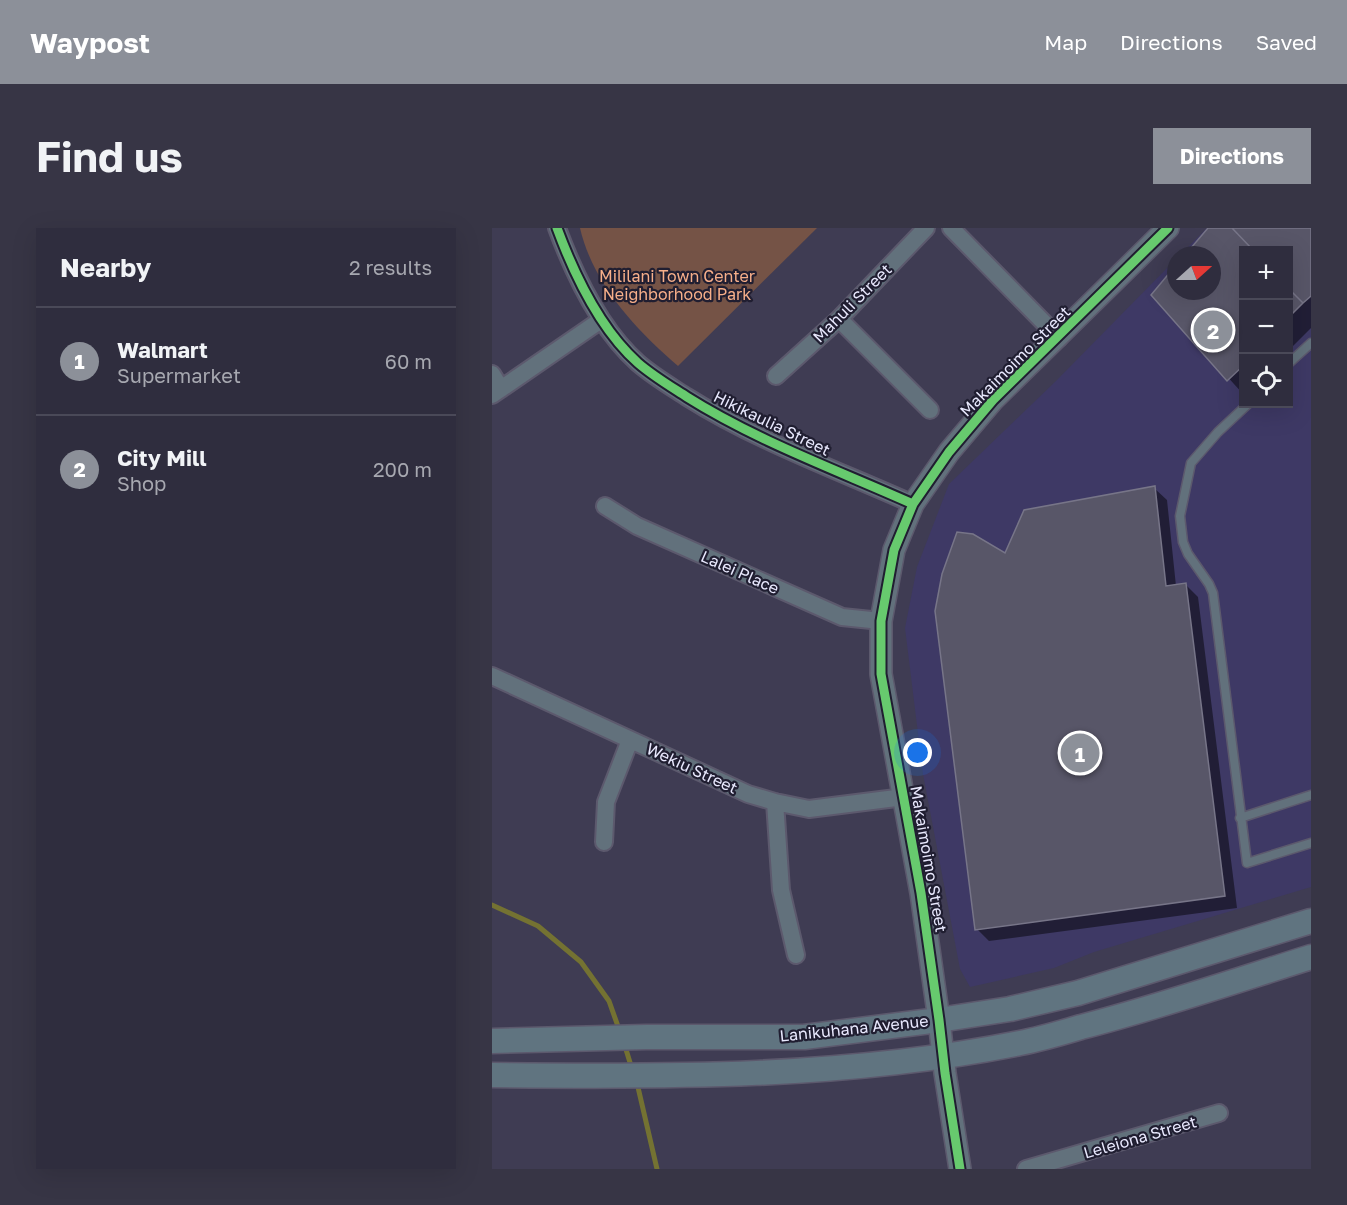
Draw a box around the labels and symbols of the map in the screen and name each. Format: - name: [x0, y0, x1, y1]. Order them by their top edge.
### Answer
- north arrow: [1167, 246, 1221, 300]
- street label: Mahuli Street: [808, 259, 896, 347]
- park label: Mililani Town Center Neighborhood Park: [599, 266, 755, 304]
- street label: Makaimoimo Street: [956, 302, 1074, 420]
- pin: 2: [1194, 308, 1232, 352]
- street label: Hikikaulia Street: [710, 386, 834, 460]
- street label: Lalei Place: [698, 546, 782, 598]
- pin: 1: [1060, 730, 1100, 776]
- street label: Wekiu Street: [643, 738, 741, 798]
- your location: [903, 738, 932, 767]
- street label: Makaimoimo Street: [906, 784, 952, 934]
- street label: Lanikuhana Avenue: [779, 1010, 929, 1046]
- street label: Leleiona Street: [1081, 1111, 1199, 1163]

